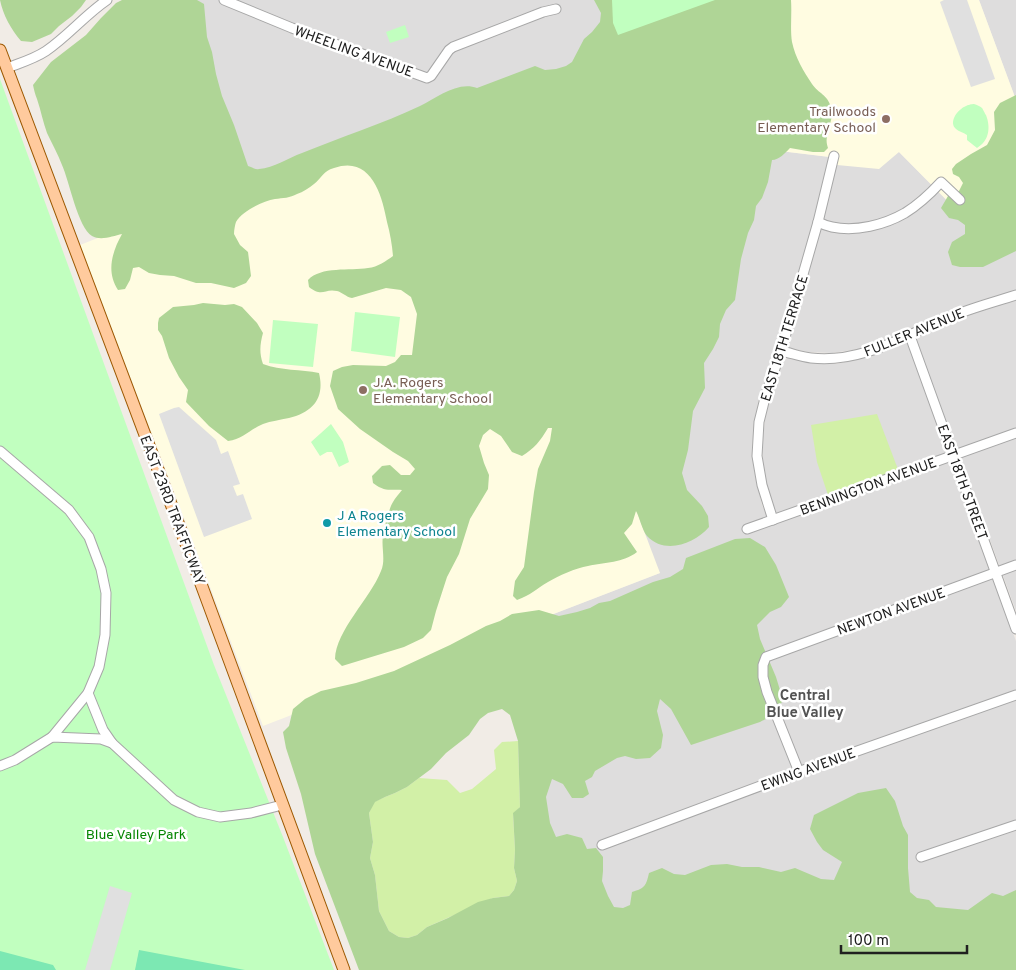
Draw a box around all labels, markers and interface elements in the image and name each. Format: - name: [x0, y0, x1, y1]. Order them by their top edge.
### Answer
- street label: WHEELING AVENUE: [292, 23, 415, 82]
- place label: Trailwoods Elementary School: [757, 104, 876, 137]
- marker: Trailwoods Elementary School: [880, 113, 892, 125]
- street label: EAST 18TH TERRACE: [758, 273, 813, 404]
- street label: FULLER AVENUE: [862, 305, 967, 361]
- place label: J.A. Rogers Elementary School: [373, 375, 492, 408]
- marker: J.A. Rogers Elementary School: [357, 384, 369, 396]
- street label: EAST 18TH STREET: [933, 422, 990, 543]
- street label: EAST 23RD TRAFFICWAY: [135, 434, 208, 588]
- street label: BENNINGTON AVENUE: [798, 455, 939, 520]
- place label: J A Rogers Elementary School: [337, 508, 456, 541]
- marker: J A Rogers Elementary School: [321, 517, 333, 529]
- street label: NEWTON AVENUE: [835, 585, 948, 640]
- district label: Central Blue Valley: [766, 687, 844, 723]
- street label: EWING AVENUE: [759, 745, 858, 795]
- park label: Blue Valley Park: [86, 827, 186, 844]
- scale bar: [841, 922, 967, 954]
- text: 100 m: [848, 932, 889, 951]

